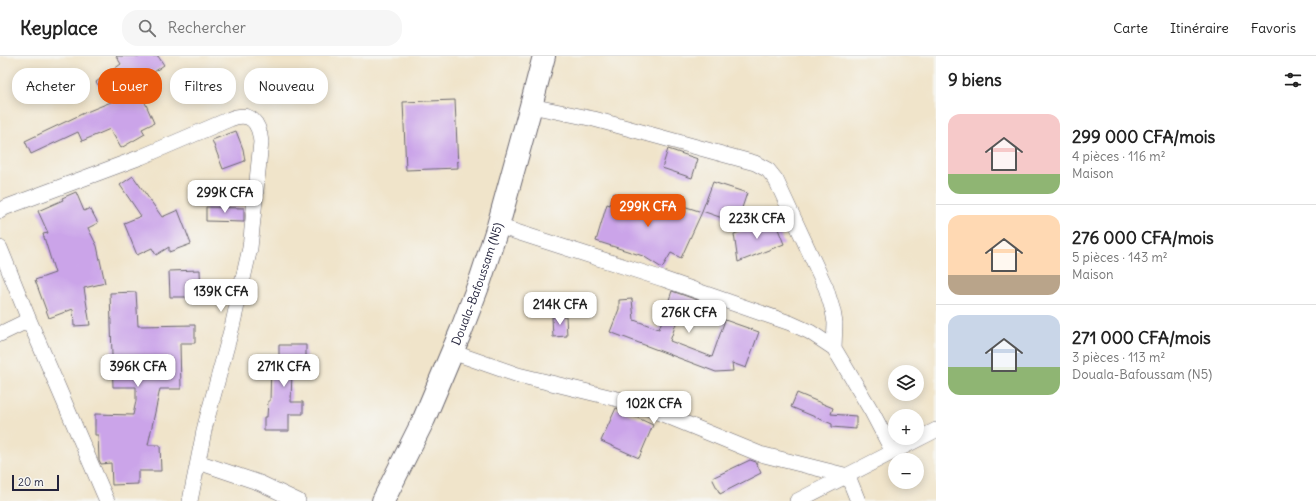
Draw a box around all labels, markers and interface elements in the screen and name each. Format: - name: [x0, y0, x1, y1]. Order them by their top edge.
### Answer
- search box: [122, 10, 402, 46]
- text: Keyplace: [20, 16, 98, 40]
- icon: search: [136, 17, 158, 39]
- text: Rechercher: [168, 18, 246, 37]
- text: Carte: [1113, 19, 1148, 37]
- text: Itinéraire: [1170, 19, 1229, 37]
- text: Favoris: [1251, 19, 1296, 37]
- chip: Acheter: [12, 68, 90, 104]
- chip: Louer: [98, 68, 162, 104]
- chip: Filtres: [170, 68, 236, 104]
- chip: Nouveau: [244, 68, 328, 104]
- text: 9 biens: [948, 69, 1002, 91]
- icon: filters: [1282, 69, 1304, 91]
- text: 299 000 CFA/mois: [1072, 126, 1215, 148]
- icon: home: [980, 130, 1028, 178]
- text: 4 pièces · 116 m²: [1072, 148, 1166, 165]
- text: Maison: [1072, 165, 1114, 182]
- pin: 299K CFA: [184, 180, 266, 214]
- text: 299K CFA: [197, 184, 253, 201]
- pin: 299K CFA: [607, 194, 689, 228]
- text: 299K CFA: [620, 198, 676, 215]
- pin: 223K CFA: [716, 206, 798, 240]
- text: 223K CFA: [729, 210, 785, 227]
- street label: Douala-Bafoussam (N5): [448, 220, 506, 347]
- text: 276 000 CFA/mois: [1072, 227, 1214, 249]
- icon: home: [980, 231, 1028, 279]
- text: 5 pièces · 143 m²: [1072, 249, 1168, 266]
- text: Maison: [1072, 266, 1114, 283]
- pin: 139K CFA: [180, 279, 262, 313]
- text: 139K CFA: [194, 283, 248, 300]
- pin: 214K CFA: [519, 292, 601, 326]
- text: 214K CFA: [533, 296, 587, 313]
- pin: 276K CFA: [648, 300, 730, 334]
- text: 276K CFA: [661, 304, 717, 321]
- text: 271 000 CFA/mois: [1072, 327, 1211, 349]
- icon: home: [980, 331, 1028, 379]
- text: 3 pièces · 113 m²: [1072, 349, 1165, 366]
- pin: 396K CFA: [97, 354, 179, 388]
- pin: 271K CFA: [243, 354, 325, 388]
- text: 396K CFA: [109, 358, 167, 375]
- text: 271K CFA: [257, 358, 311, 375]
- map controls: [888, 365, 924, 489]
- button: layers: [888, 365, 924, 401]
- text: Douala-Bafoussam (N5): [1072, 366, 1212, 383]
- pin: 102K CFA: [613, 391, 695, 425]
- text: 102K CFA: [626, 395, 682, 412]
- button: +: [888, 409, 924, 445]
- button: −: [888, 453, 924, 489]
- scale bar: [12, 473, 59, 492]
- text: 20 m: [18, 475, 44, 489]

